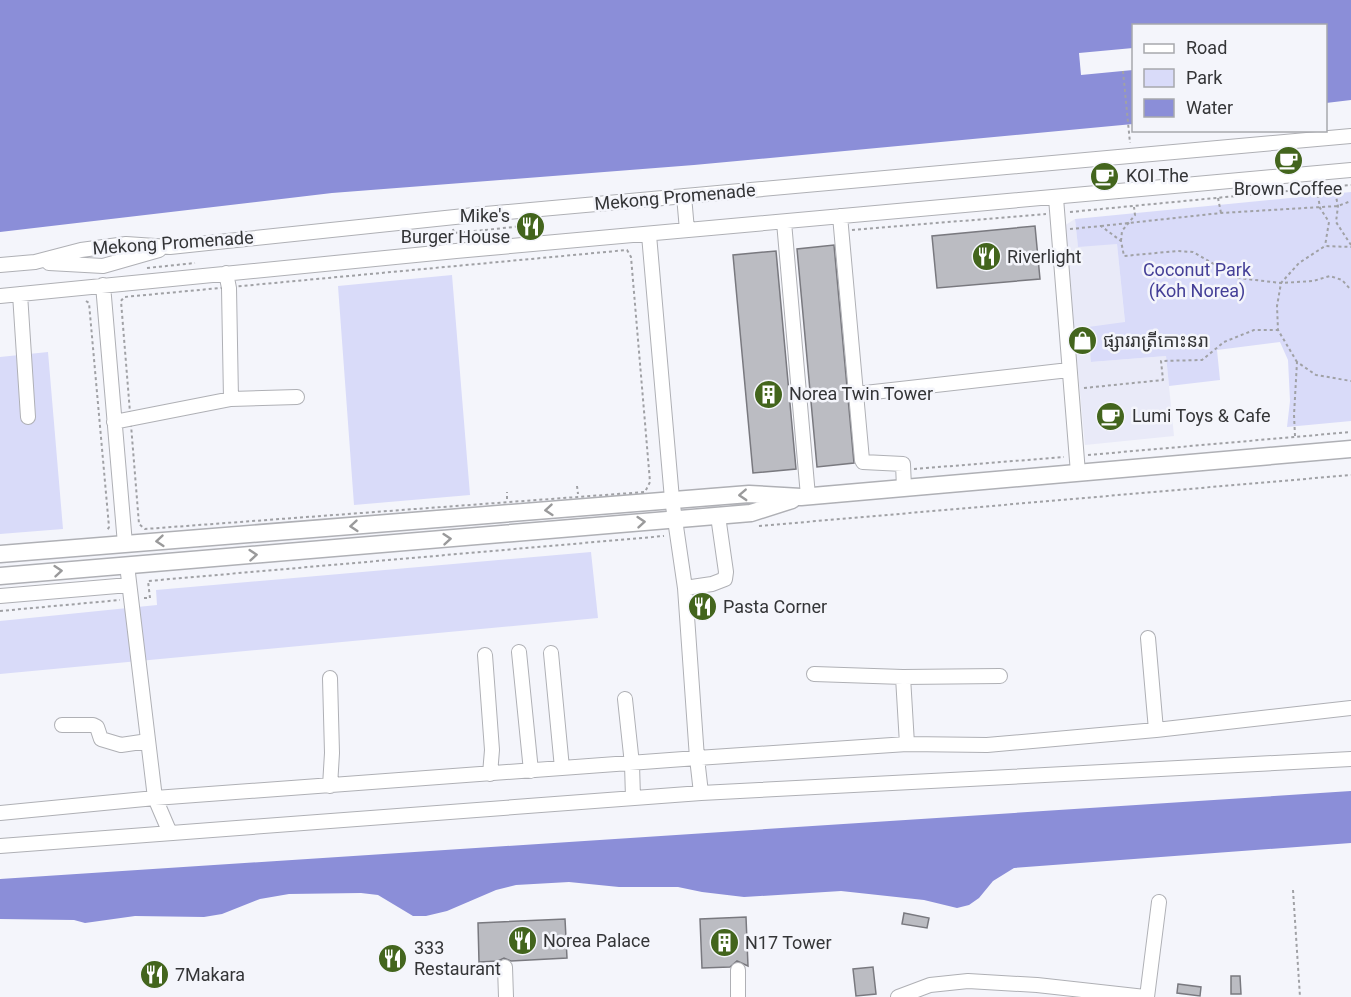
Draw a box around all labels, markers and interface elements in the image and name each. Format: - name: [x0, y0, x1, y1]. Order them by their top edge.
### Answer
- legend: [1132, 24, 1327, 132]
- text: Road: [1186, 37, 1227, 58]
- text: Park: [1186, 67, 1223, 88]
- text: Water: [1186, 97, 1233, 118]
- cafe icon: Brown Coffee: [1272, 144, 1304, 176]
- cafe icon: KOI The: [1089, 160, 1121, 192]
- place label: KOI The: [1126, 165, 1189, 186]
- place label: Brown Coffee: [1234, 178, 1342, 199]
- street label: Mekong Promenade: [594, 179, 756, 214]
- place label: Mike's Burger House: [401, 205, 510, 247]
- restaurant icon: Mike's Burger House: [515, 210, 547, 242]
- street label: Mekong Promenade: [92, 226, 254, 259]
- restaurant icon: Riverlight: [970, 241, 1002, 273]
- place label: Riverlight: [1007, 246, 1081, 267]
- park label: Coconut Park (Koh Norea): [1143, 259, 1252, 302]
- shop icon: ផ្សាររាត្រីកោះនរា: [1066, 325, 1098, 357]
- place label: ផ្សាររាត្រីកោះនរា: [1103, 330, 1209, 352]
- building icon: Norea Twin Tower: [752, 378, 784, 410]
- place label: Norea Twin Tower: [789, 383, 933, 404]
- cafe icon: Lumi Toys & Cafe: [1095, 400, 1127, 432]
- place label: Lumi Toys & Cafe: [1132, 405, 1271, 426]
- one-way arrow: [739, 488, 748, 501]
- one-way arrow: [544, 503, 553, 516]
- one-way arrow: [637, 516, 646, 529]
- one-way arrow: [350, 519, 359, 532]
- one-way arrow: [442, 532, 451, 545]
- one-way arrow: [156, 535, 165, 548]
- one-way arrow: [248, 549, 257, 562]
- one-way arrow: [54, 565, 63, 578]
- restaurant icon: Pasta Corner: [686, 591, 718, 623]
- place label: Pasta Corner: [723, 596, 827, 617]
- restaurant icon: Norea Palace: [506, 925, 538, 957]
- building icon: N17 Tower: [708, 927, 740, 959]
- place label: Norea Palace: [543, 930, 650, 951]
- place label: N17 Tower: [745, 932, 832, 953]
- place label: 333 Restaurant: [414, 937, 501, 979]
- restaurant icon: 333 Restaurant: [377, 942, 409, 974]
- restaurant icon: 7Makara: [138, 959, 170, 991]
- place label: 7Makara: [175, 964, 245, 985]

